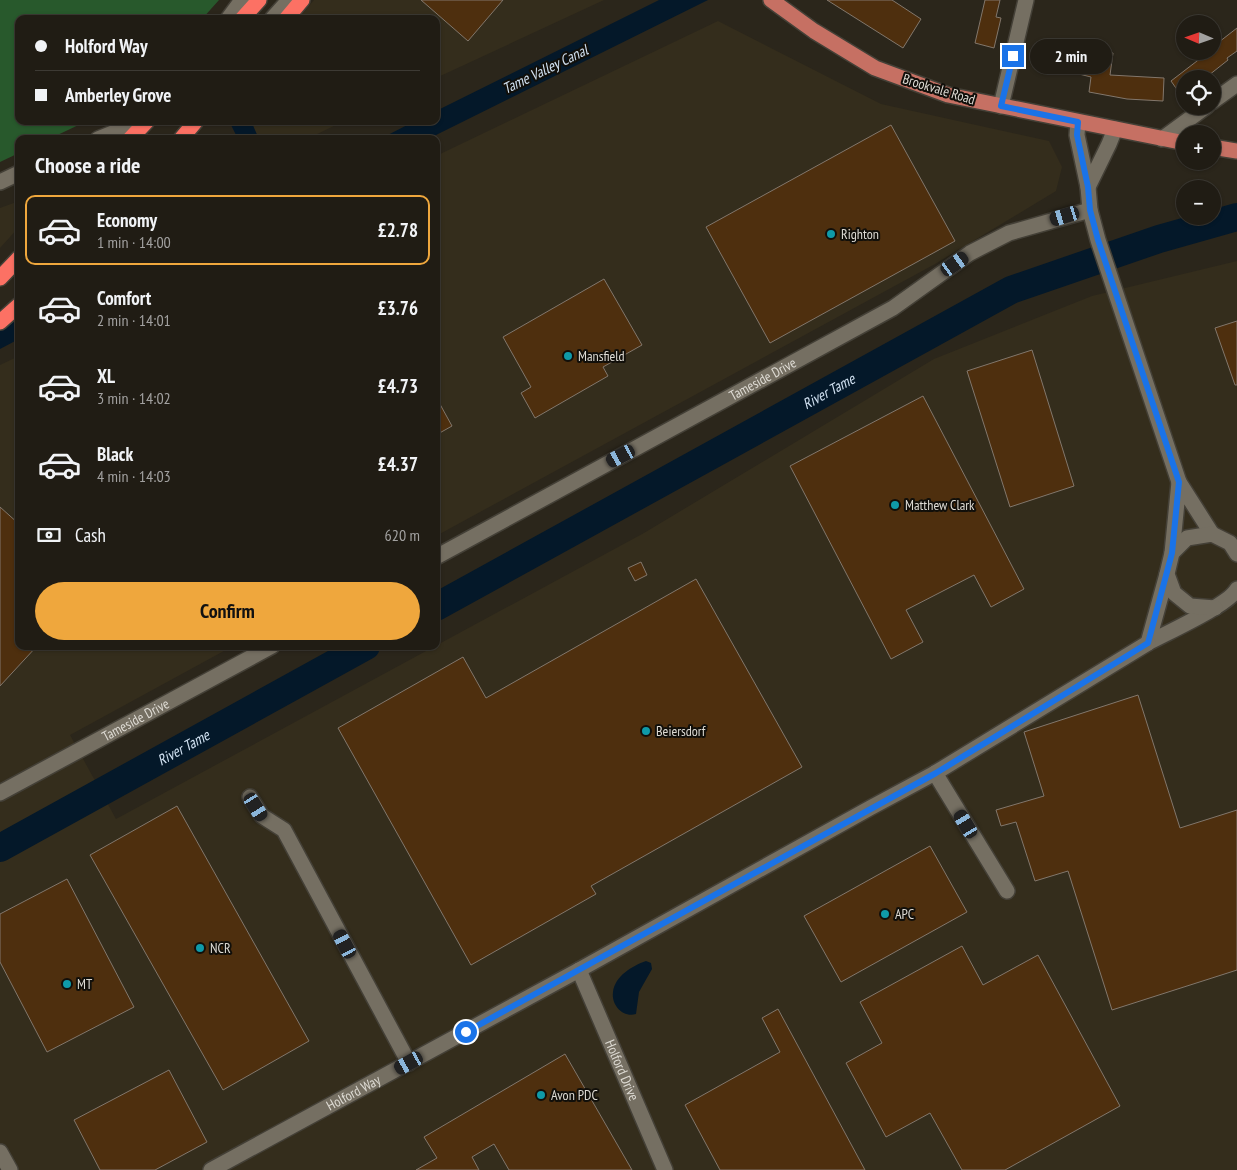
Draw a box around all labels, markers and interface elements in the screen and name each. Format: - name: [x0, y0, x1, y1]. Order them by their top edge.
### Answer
- north arrow: [1176, 15, 1221, 60]
- map controls: [1176, 15, 1221, 225]
- text: Holford Way: [65, 34, 148, 58]
- callout: 2 min: [1030, 38, 1113, 74]
- water label: Tame Valley Canal: [499, 40, 592, 98]
- route end: [1002, 45, 1024, 67]
- text: 2 min: [1055, 46, 1087, 66]
- street label: Brookvale Road: [901, 69, 977, 109]
- button: locate: [1176, 70, 1221, 115]
- text: Amberley Grove: [65, 83, 171, 107]
- button: +: [1176, 125, 1221, 170]
- text: Choose a ride: [35, 151, 140, 179]
- button: −: [1176, 180, 1221, 225]
- car: [1048, 204, 1081, 228]
- icon: car: [37, 208, 82, 253]
- text: Economy: [97, 208, 157, 232]
- text: £2.78: [378, 218, 418, 242]
- place label: Righton: [841, 225, 879, 243]
- marker: Righton: [825, 228, 837, 240]
- text: 1 min · 14:00: [97, 232, 171, 252]
- car: [938, 249, 971, 279]
- icon: car: [37, 286, 82, 331]
- text: Comfort: [97, 286, 151, 310]
- text: £3.76: [378, 296, 418, 320]
- text: 2 min · 14:01: [97, 310, 171, 330]
- place label: Mansfield: [578, 347, 625, 365]
- marker: Mansfield: [562, 350, 574, 362]
- street label: Tameside Drive: [726, 353, 800, 405]
- icon: car: [37, 364, 82, 409]
- text: XL: [97, 364, 115, 388]
- water label: River Tame: [799, 368, 859, 413]
- text: £4.73: [378, 374, 418, 398]
- text: 3 min · 14:02: [97, 388, 171, 408]
- icon: car: [37, 442, 82, 487]
- text: Black: [97, 442, 133, 466]
- car: [604, 442, 637, 470]
- text: £4.37: [378, 452, 418, 476]
- text: 4 min · 14:03: [97, 466, 171, 486]
- place label: Matthew Clark: [905, 496, 975, 514]
- marker: Matthew Clark: [889, 499, 901, 511]
- icon: cash: [35, 521, 63, 549]
- text: Cash: [75, 523, 106, 547]
- text: 620 m: [385, 525, 420, 545]
- button: Confirm: [35, 582, 420, 640]
- street label: Tameside Drive: [99, 694, 172, 745]
- place label: Beiersdorf: [656, 722, 706, 740]
- water label: River Tame: [154, 725, 213, 769]
- marker: Beiersdorf: [640, 725, 652, 737]
- car: [241, 790, 270, 824]
- car: [951, 807, 980, 841]
- place label: APC: [895, 905, 915, 923]
- marker: APC: [879, 908, 891, 920]
- car: [331, 927, 358, 961]
- place label: NCR: [210, 939, 231, 957]
- marker: NCR: [194, 942, 206, 954]
- place label: MT: [77, 975, 93, 993]
- marker: MT: [61, 978, 73, 990]
- route start: [455, 1021, 477, 1043]
- street label: Holford Drive: [601, 1037, 643, 1104]
- car: [392, 1049, 425, 1077]
- street label: Holford Way: [323, 1070, 384, 1115]
- place label: Avon PDC: [551, 1086, 598, 1104]
- marker: Avon PDC: [535, 1089, 547, 1101]

